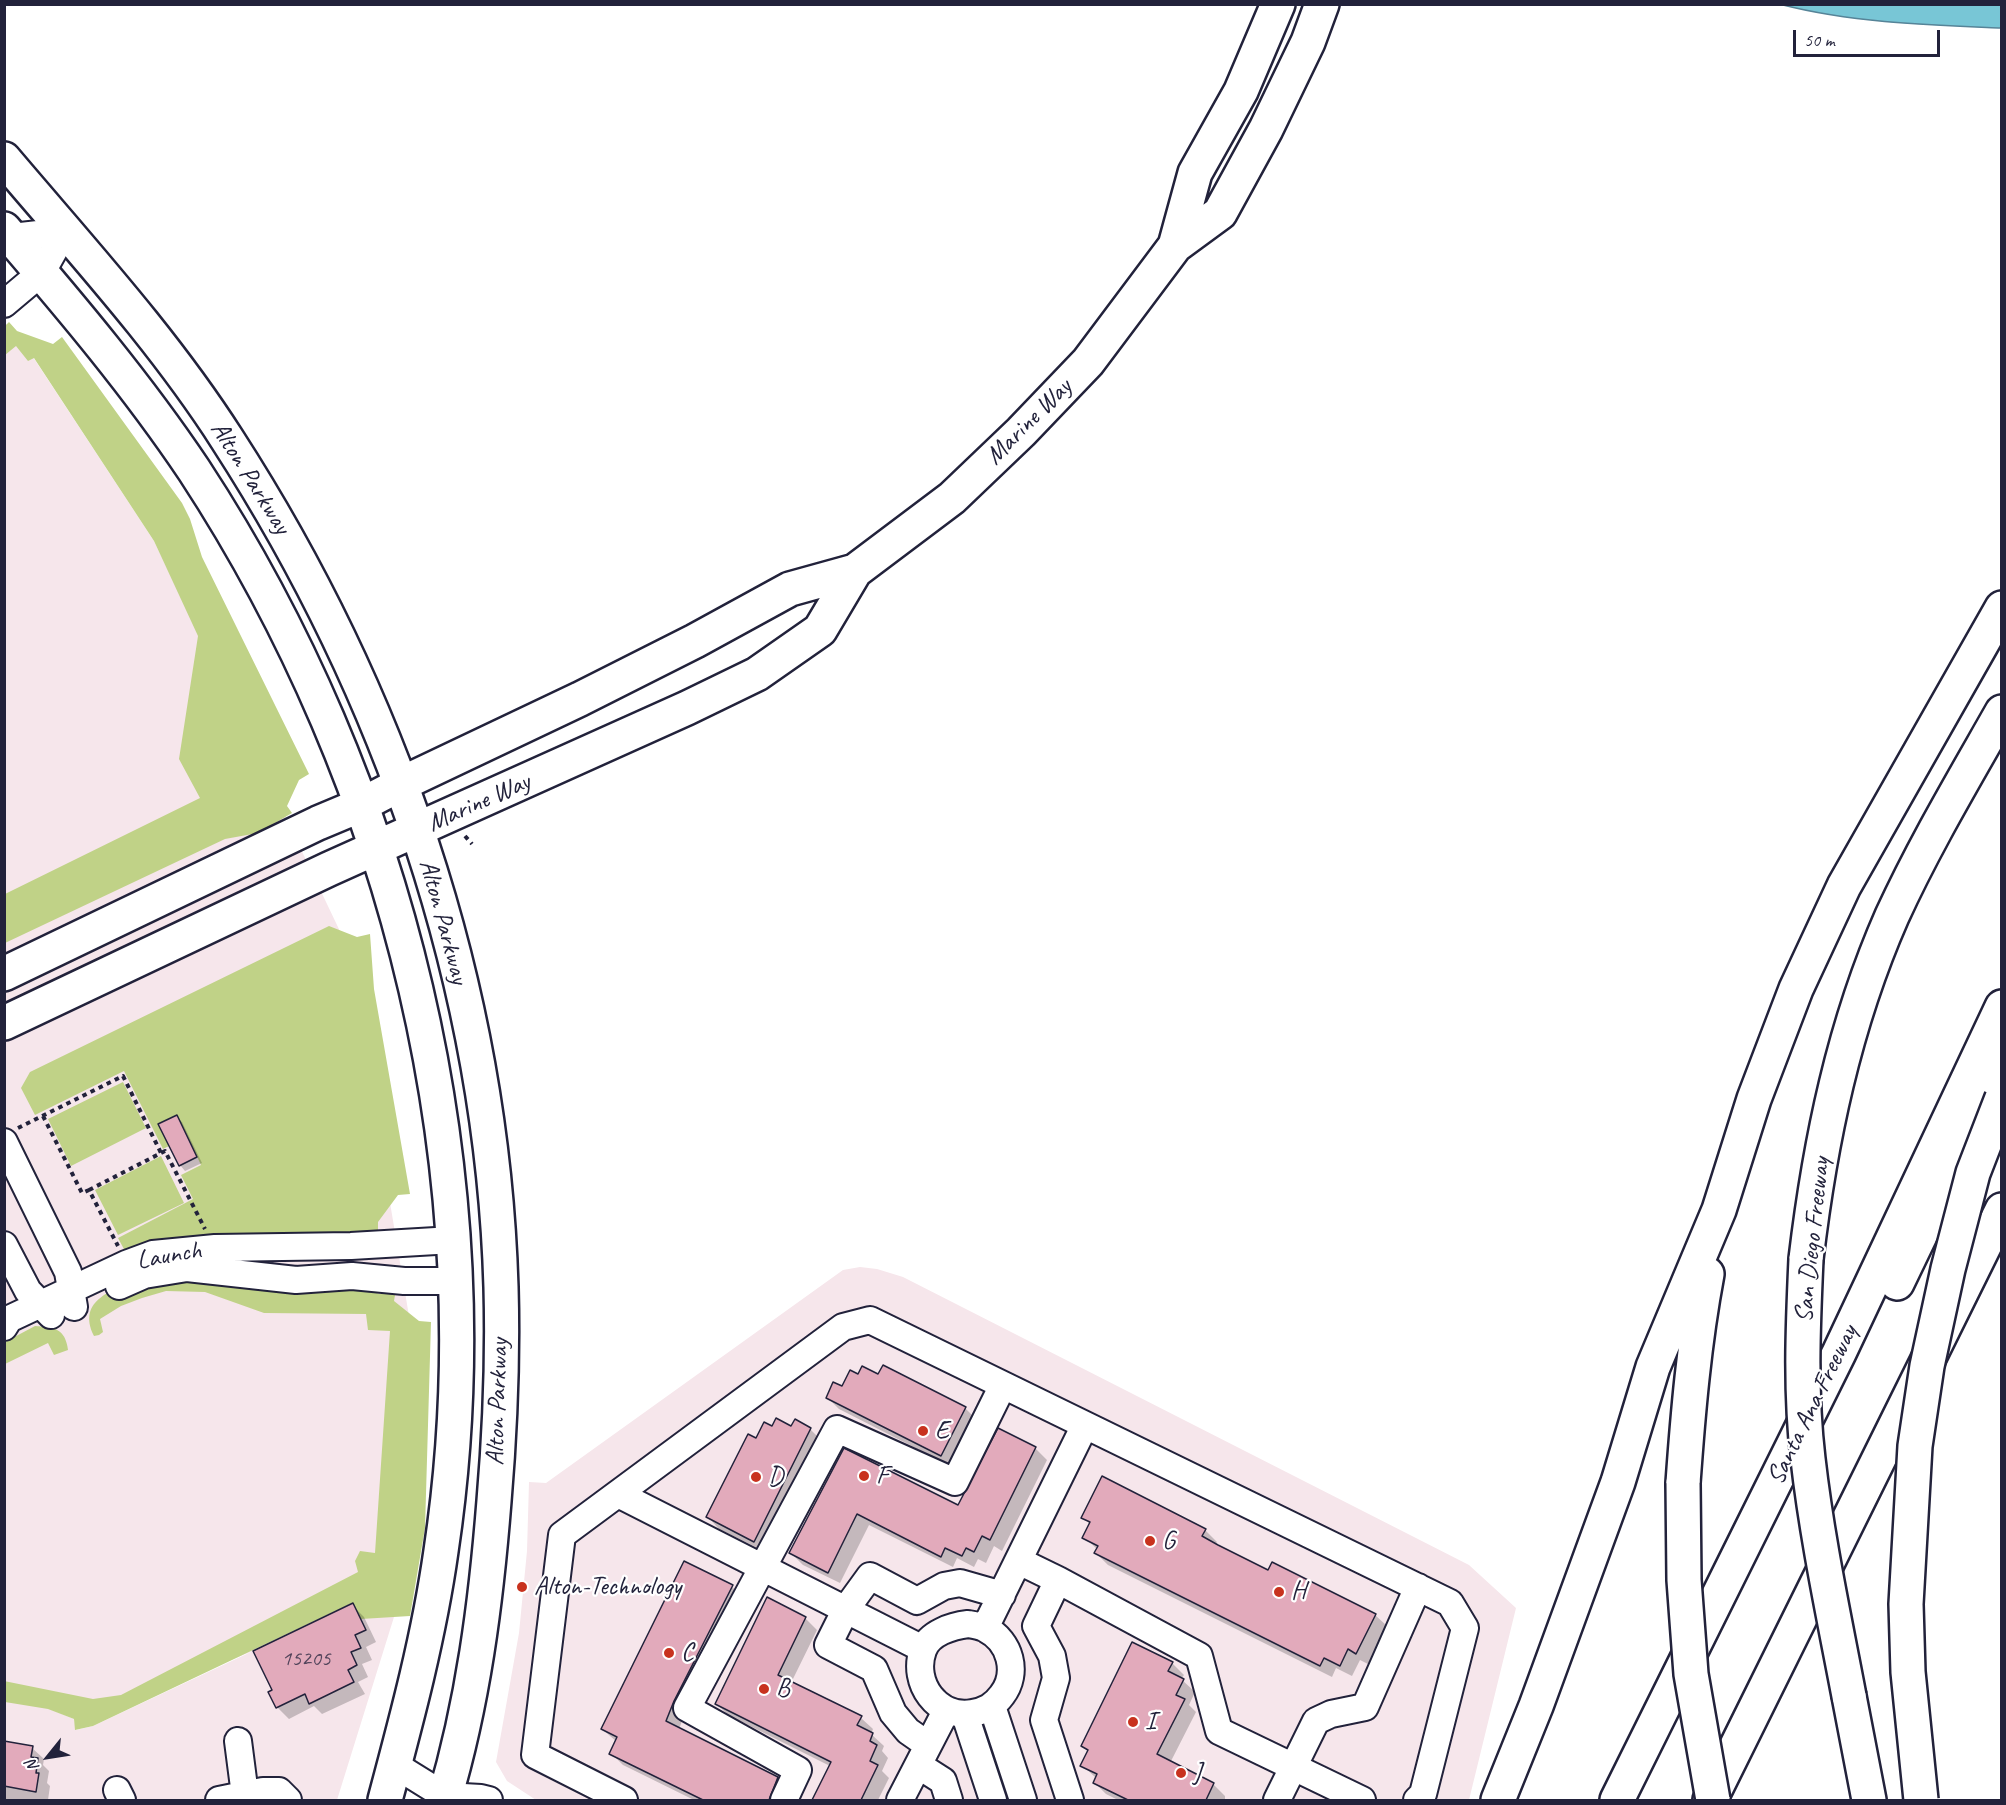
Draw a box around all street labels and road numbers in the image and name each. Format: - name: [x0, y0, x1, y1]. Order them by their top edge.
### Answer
- street label: Marine Way: [979, 372, 1079, 472]
- street label: Alton Parkway: [203, 416, 297, 540]
- street label: Marine Way: [423, 767, 535, 839]
- street label: Alton Parkway: [411, 857, 475, 987]
- street label: San Diego Freeway: [1789, 1156, 1837, 1324]
- street label: Launch: [134, 1235, 204, 1277]
- street label: Santa Ana Freeway: [1761, 1320, 1865, 1490]
- street label: Alton Parkway: [480, 1338, 516, 1466]

